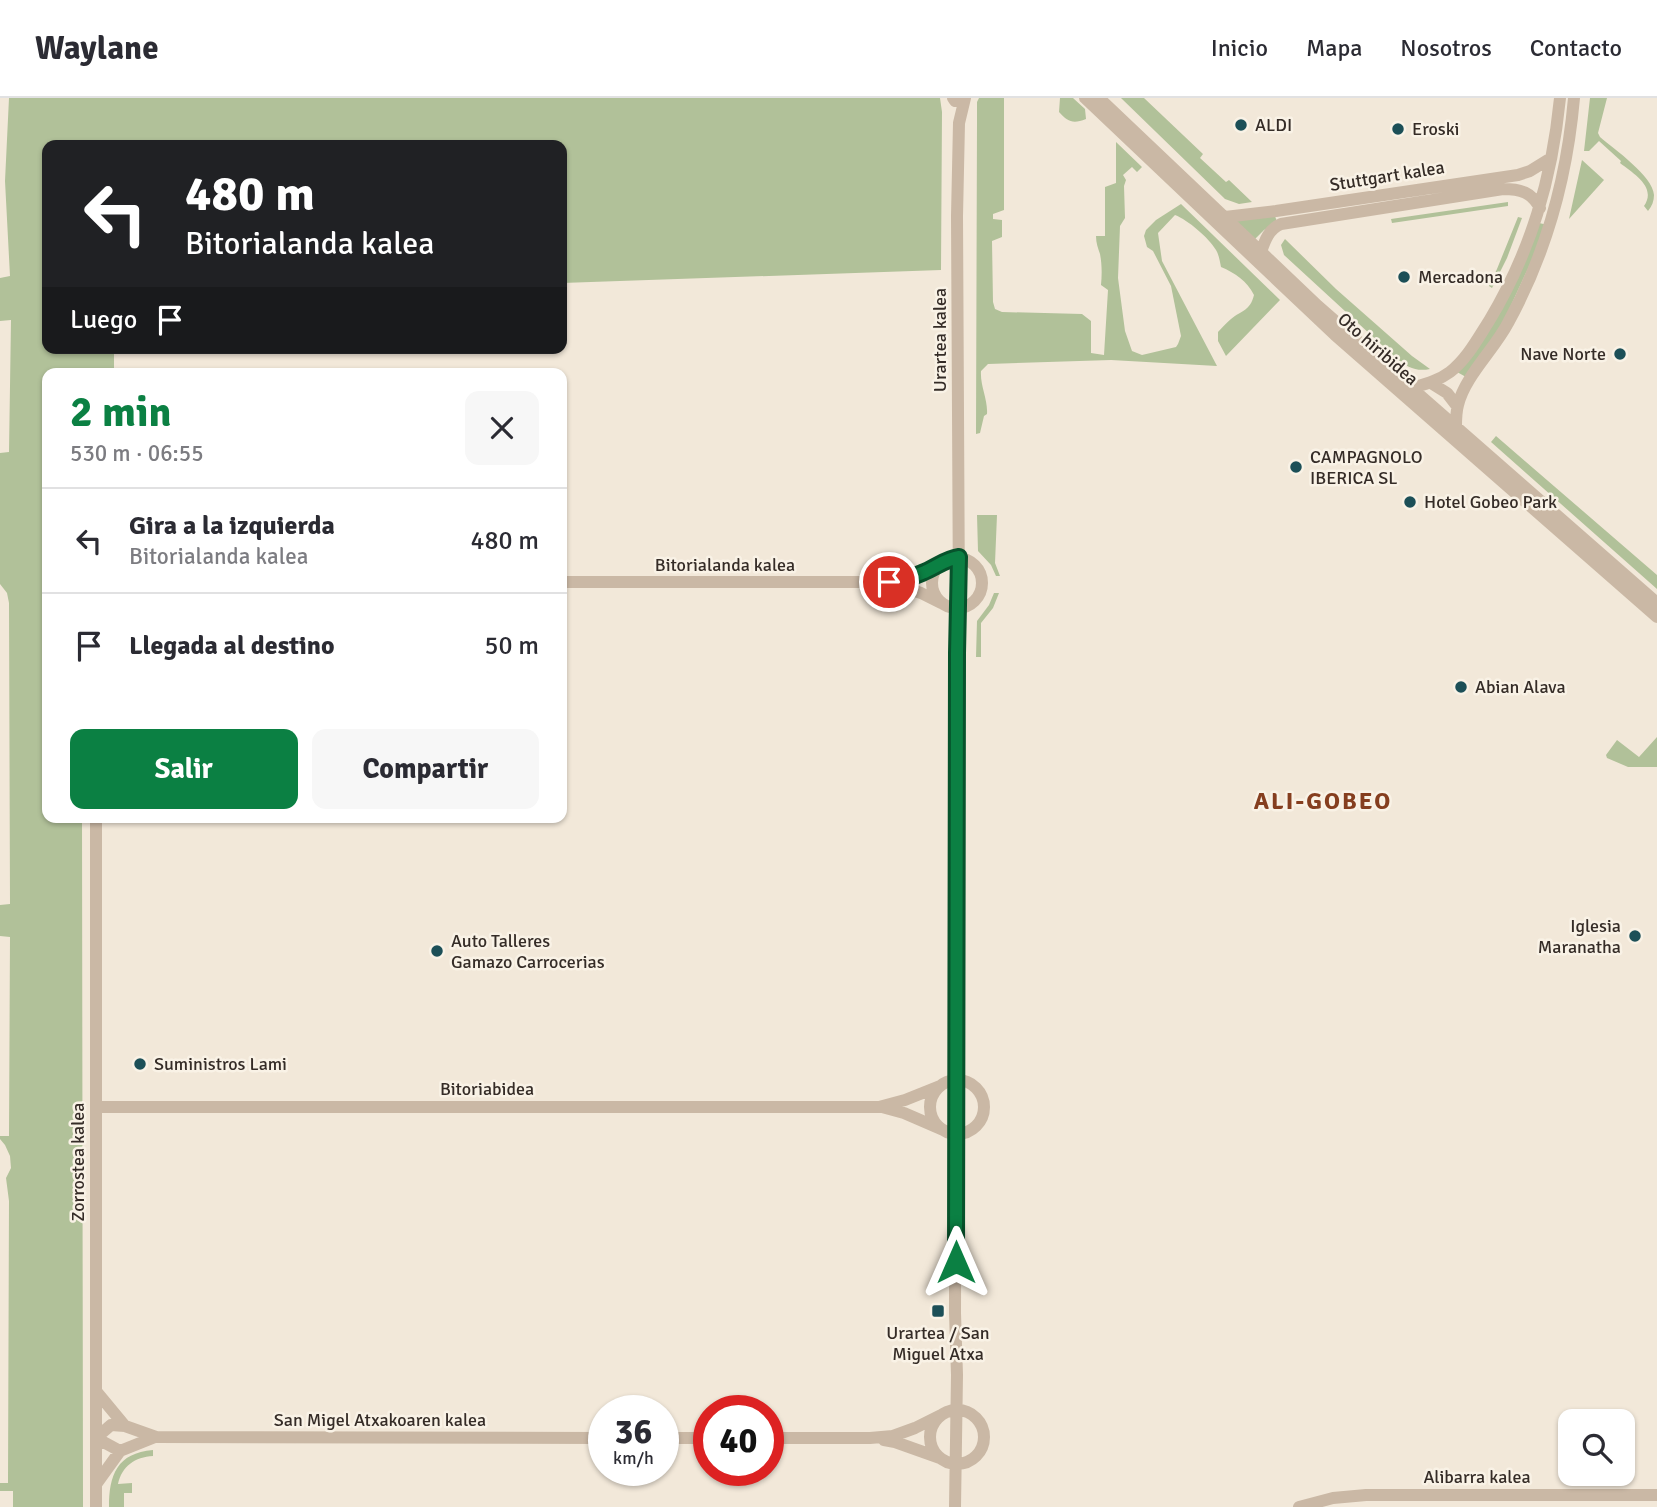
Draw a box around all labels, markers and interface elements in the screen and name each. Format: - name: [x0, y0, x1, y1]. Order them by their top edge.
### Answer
- text: Waylane: [35, 28, 159, 69]
- text: Inicio: [1211, 33, 1268, 63]
- text: Mapa: [1306, 33, 1362, 63]
- text: Nosotros: [1400, 33, 1492, 63]
- text: Contacto: [1530, 33, 1622, 63]
- place label: ALDI: [1255, 114, 1292, 136]
- marker: ALDI: [1233, 117, 1249, 133]
- place label: Eroski: [1412, 118, 1460, 140]
- marker: Eroski: [1390, 121, 1406, 137]
- street label: Stuttgart kalea: [1328, 156, 1446, 196]
- text: 480 m: [185, 164, 315, 224]
- icon: left: [70, 168, 161, 259]
- text: Bitorialanda kalea: [185, 224, 435, 263]
- place label: Mercadona: [1418, 266, 1503, 288]
- marker: Mercadona: [1396, 269, 1412, 285]
- street label: Urartea kalea: [929, 288, 951, 392]
- icon: arrive: [151, 301, 189, 339]
- text: Luego: [70, 304, 137, 336]
- street label: Oto hiribidea: [1333, 308, 1423, 390]
- place label: Nave Norte: [1520, 343, 1606, 365]
- marker: Nave Norte: [1612, 346, 1628, 362]
- text: 2 min: [70, 387, 171, 438]
- button: close: [465, 391, 539, 465]
- text: 530 m · 06:55: [70, 439, 204, 468]
- place label: CAMPAGNOLO IBERICA SL: [1310, 446, 1423, 489]
- marker: CAMPAGNOLO IBERICA SL: [1288, 459, 1304, 475]
- place label: Hotel Gobeo Park: [1424, 491, 1557, 513]
- marker: Hotel Gobeo Park: [1402, 494, 1418, 510]
- text: Gira a la izquierda: [129, 510, 335, 542]
- icon: left: [70, 522, 108, 560]
- text: 480 m: [470, 525, 539, 557]
- text: Bitorialanda kalea: [129, 542, 308, 571]
- pin: [859, 552, 919, 612]
- street label: Bitorialanda kalea: [655, 554, 795, 576]
- icon: arrive: [870, 563, 908, 601]
- icon: arrive: [70, 627, 108, 665]
- text: Llegada al destino: [129, 630, 335, 662]
- text: 50 m: [484, 630, 539, 662]
- place label: Abian Alava: [1475, 676, 1566, 698]
- marker: Abian Alava: [1453, 679, 1469, 695]
- button: Salir: [70, 729, 298, 809]
- button: Compartir: [312, 729, 539, 809]
- district label: ALI-GOBEO: [1254, 786, 1392, 816]
- place label: Iglesia Maranatha: [1538, 915, 1621, 958]
- marker: Iglesia Maranatha: [1627, 928, 1643, 944]
- place label: Auto Talleres Gamazo Carrocerias: [451, 930, 605, 973]
- marker: Auto Talleres Gamazo Carrocerias: [429, 943, 445, 959]
- place label: Suministros Lami: [154, 1053, 287, 1075]
- marker: Suministros Lami: [132, 1056, 148, 1072]
- street label: Bitoriabidea: [440, 1078, 534, 1100]
- street label: Zorrostea kalea: [67, 1103, 89, 1221]
- position arrow: [919, 1225, 993, 1299]
- marker: Urartea / San Miguel Atxa: [930, 1303, 946, 1319]
- place label: Urartea / San Miguel Atxa: [886, 1322, 990, 1365]
- speed limit sign: 40: [693, 1395, 784, 1486]
- street label: San Migel Atxakoaren kalea: [274, 1409, 486, 1431]
- map controls: [1558, 1409, 1635, 1486]
- button: search: [1558, 1409, 1635, 1486]
- text: 36: [615, 1410, 652, 1453]
- text: km/h: [613, 1447, 654, 1469]
- street label: Alibarra kalea: [1423, 1466, 1531, 1488]

